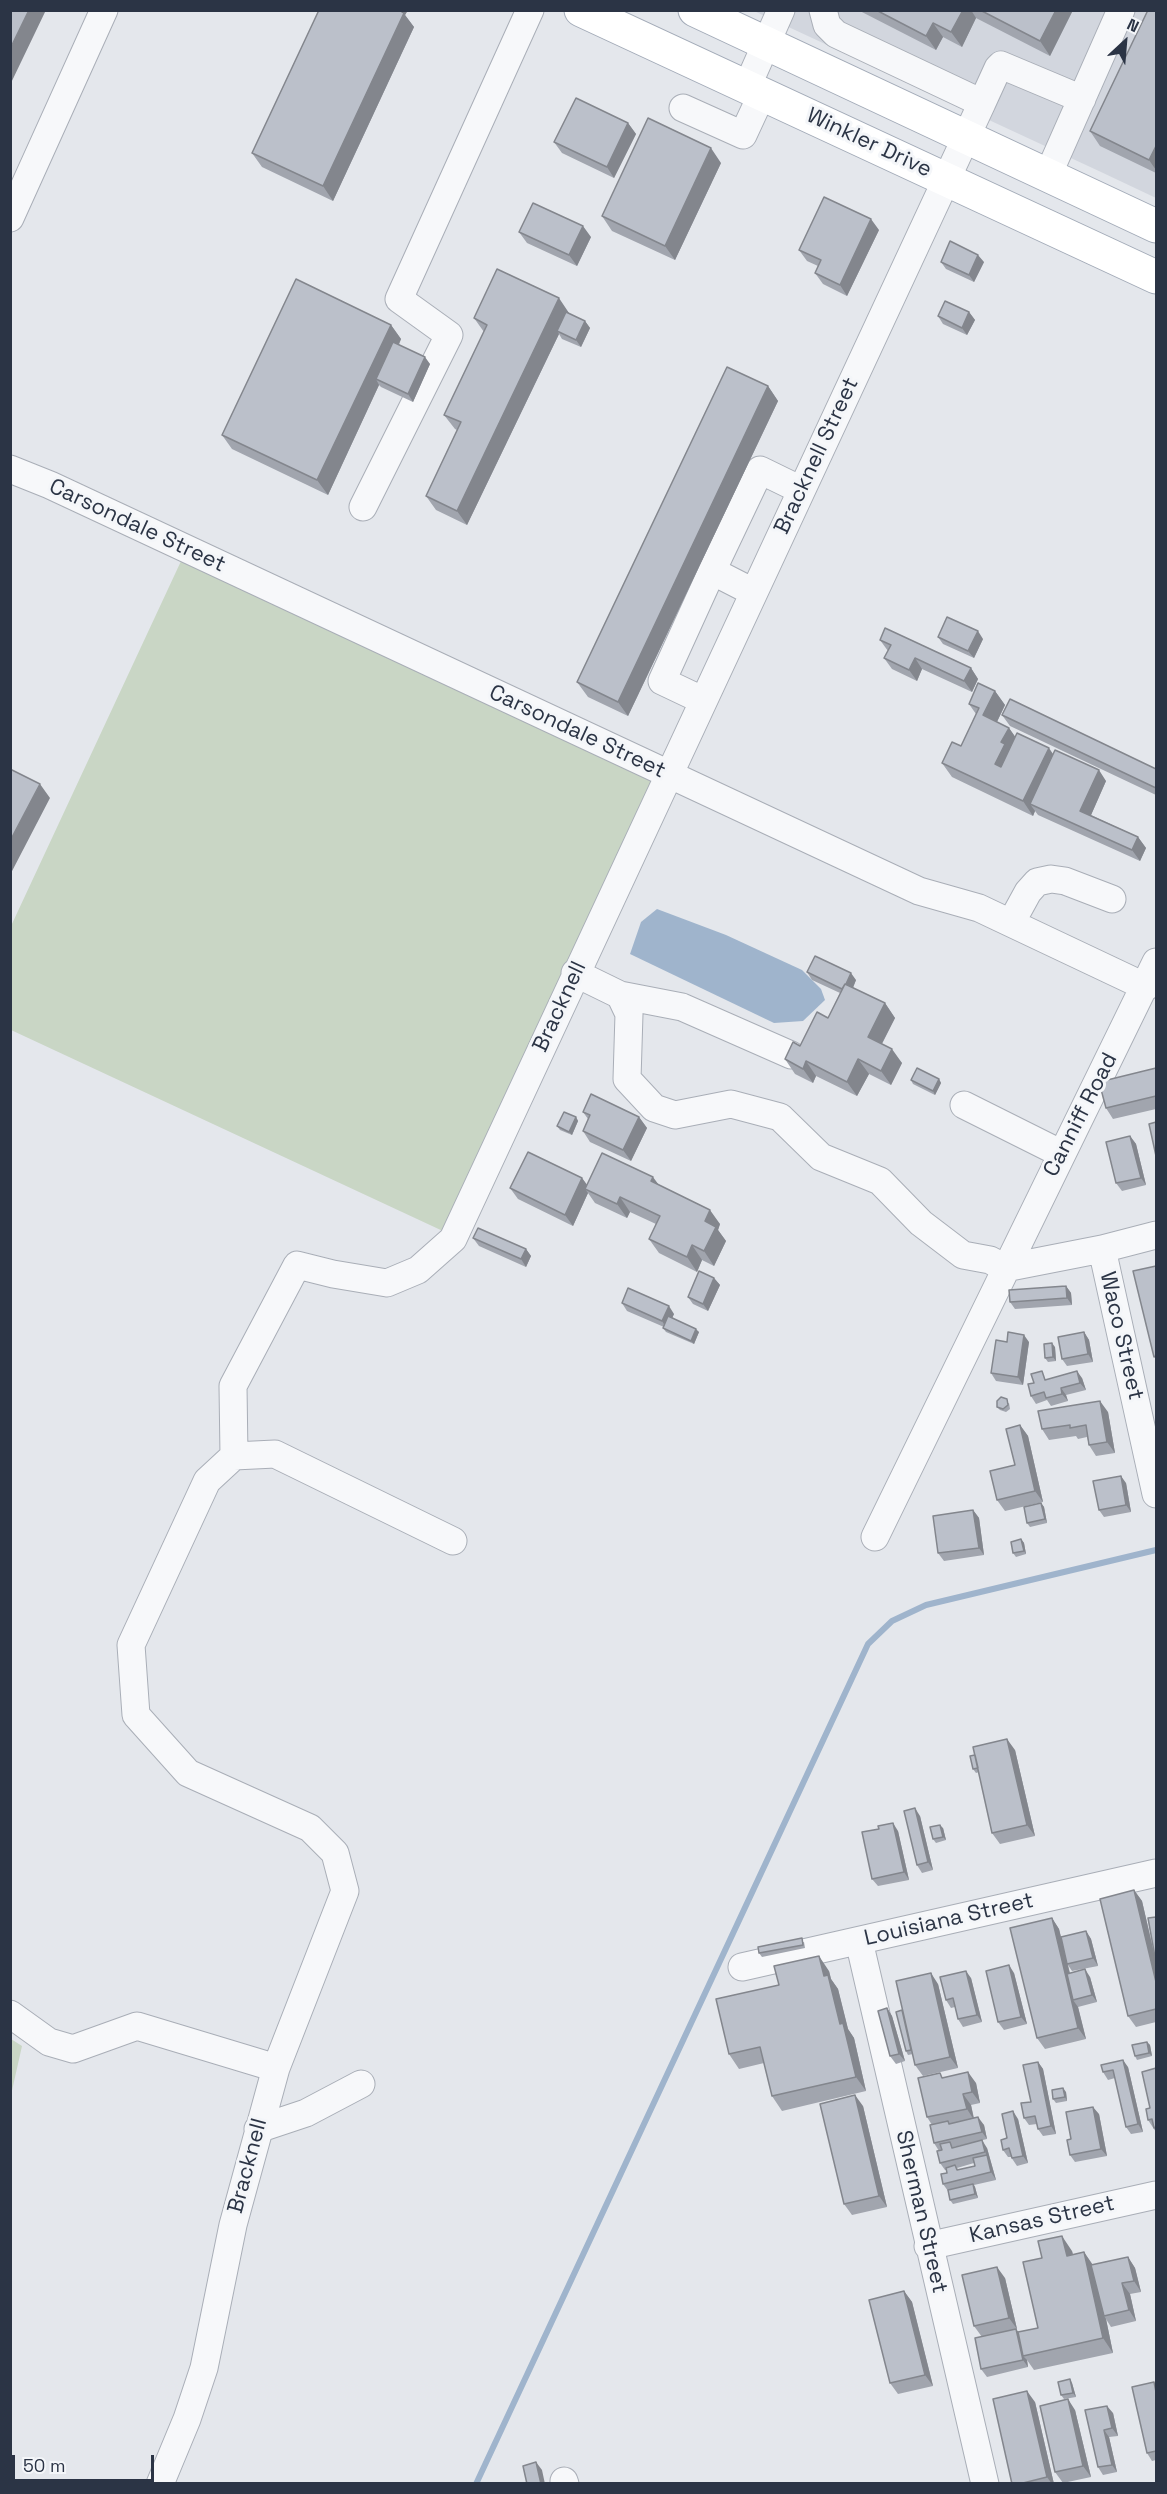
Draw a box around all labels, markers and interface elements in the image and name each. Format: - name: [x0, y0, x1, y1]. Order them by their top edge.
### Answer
- north arrow: [1095, 12, 1155, 72]
- text: N: [1124, 14, 1143, 37]
- street label: Winkler Drive: [802, 103, 936, 183]
- street label: Bracknell Street: [769, 373, 865, 539]
- street label: Carsondale Street: [45, 474, 229, 578]
- street label: Carsondale Street: [485, 680, 669, 784]
- street label: Bracknell: [528, 957, 592, 1057]
- street label: Canniff Road: [1038, 1049, 1124, 1181]
- street label: Waco Street: [1093, 1269, 1149, 1403]
- street label: Louisiana Street: [862, 1888, 1036, 1952]
- street label: Bracknell: [223, 2116, 273, 2216]
- street label: Sherman Street: [889, 2128, 953, 2296]
- street label: Kansas Street: [967, 2190, 1117, 2250]
- scale bar: [15, 2443, 158, 2481]
- text: 50 m: [23, 2454, 65, 2477]

